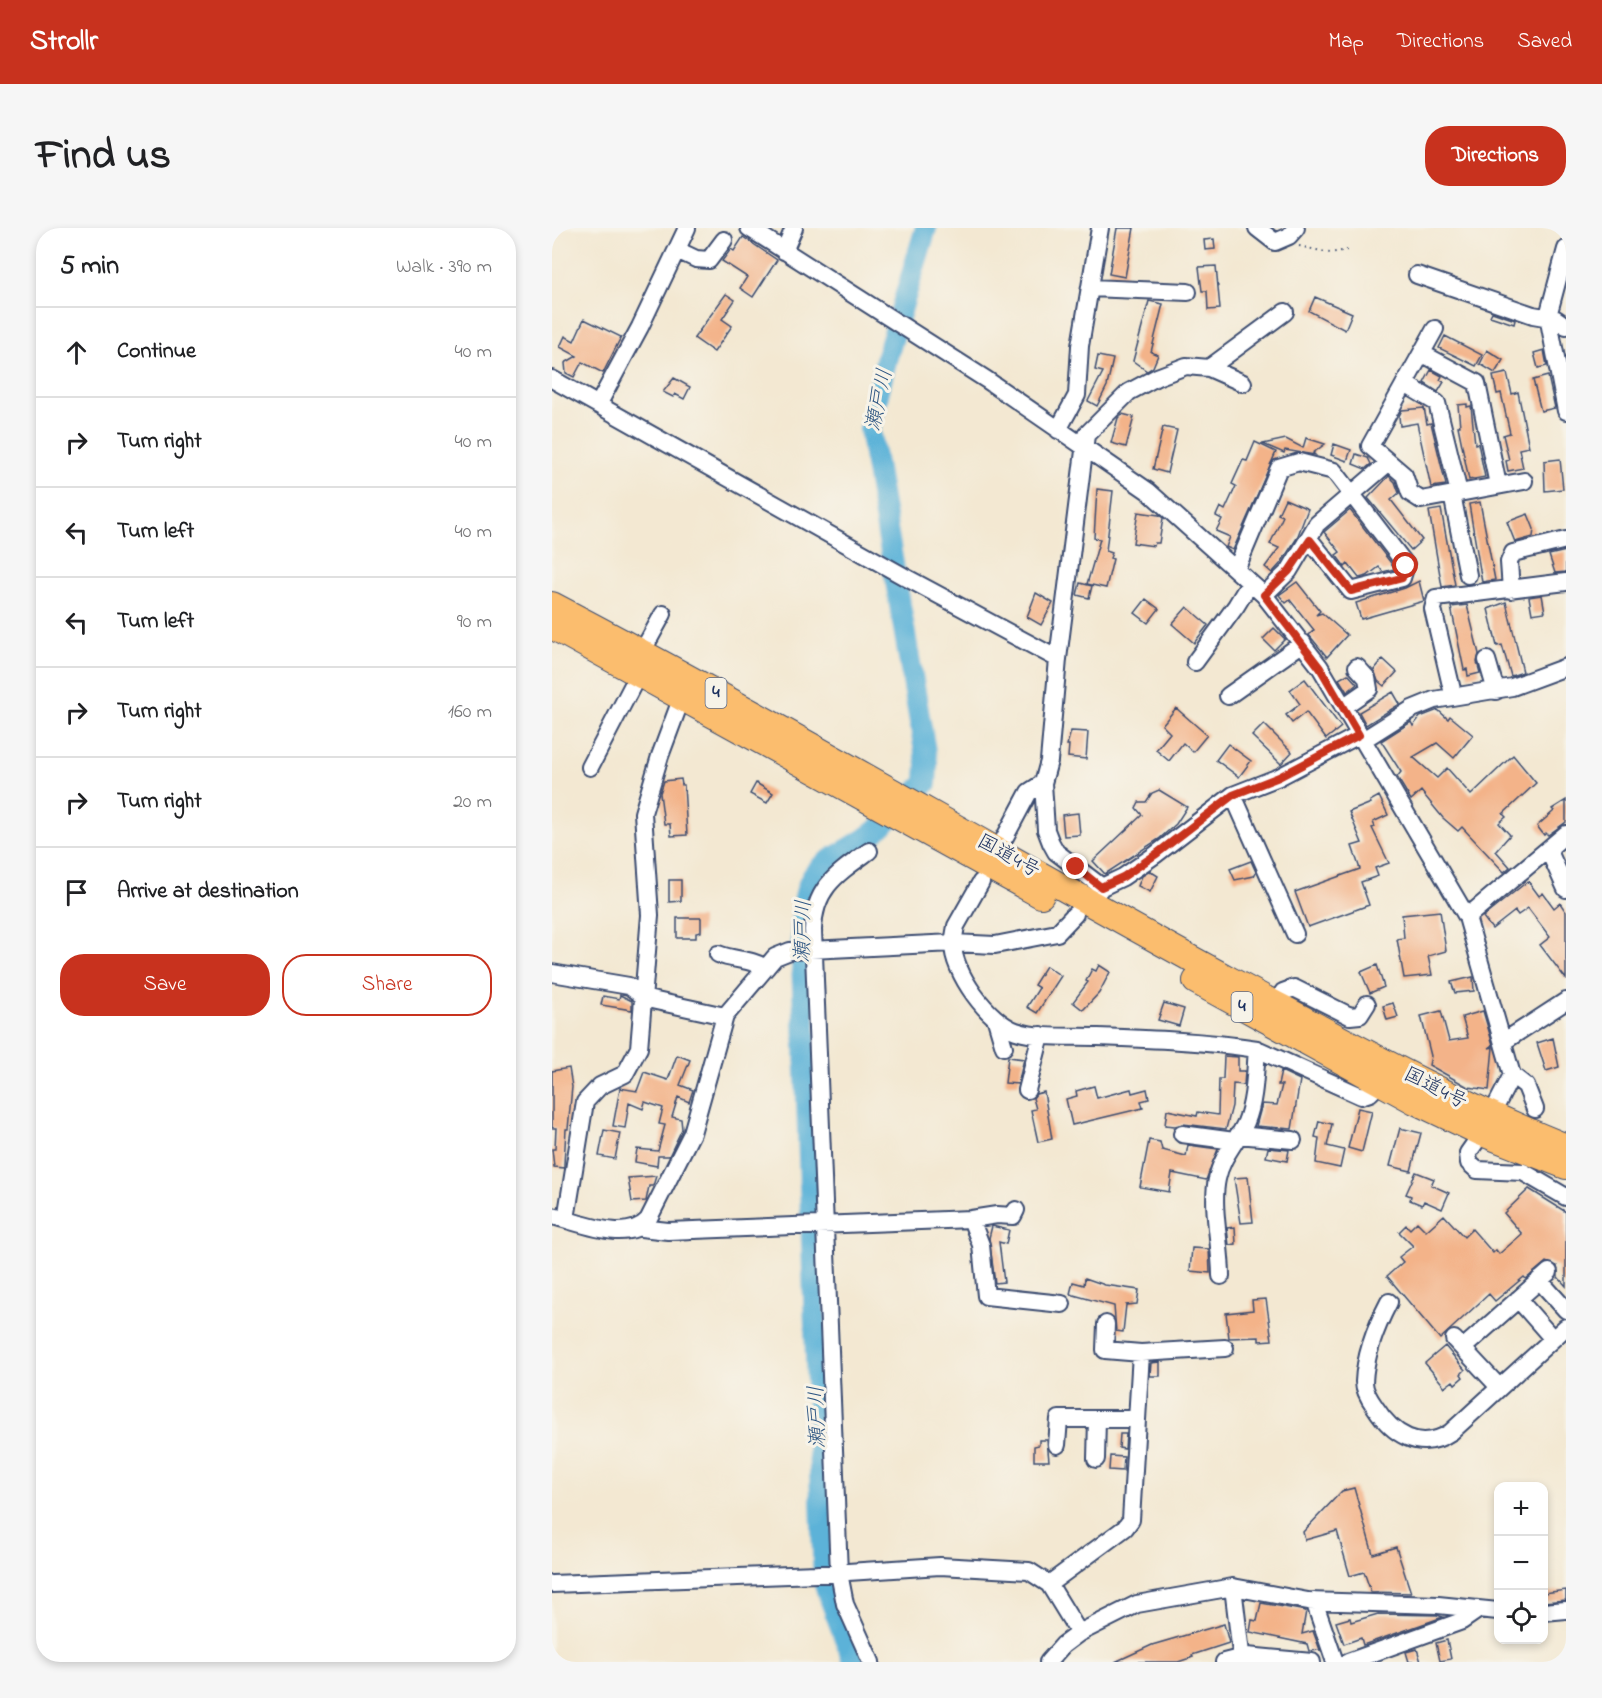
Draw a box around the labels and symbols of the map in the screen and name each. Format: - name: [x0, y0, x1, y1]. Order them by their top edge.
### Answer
- water label: 瀬戸川: [859, 366, 901, 434]
- route start: [1392, 552, 1418, 578]
- road number: 4: [706, 678, 726, 708]
- street label: 国道4号: [971, 828, 1045, 886]
- route end: [1062, 853, 1088, 879]
- water label: 瀬戸川: [788, 899, 820, 963]
- road number: 4: [1232, 992, 1252, 1022]
- street label: 国道4号: [1398, 1061, 1472, 1117]
- water label: 瀬戸川: [802, 1385, 834, 1449]

